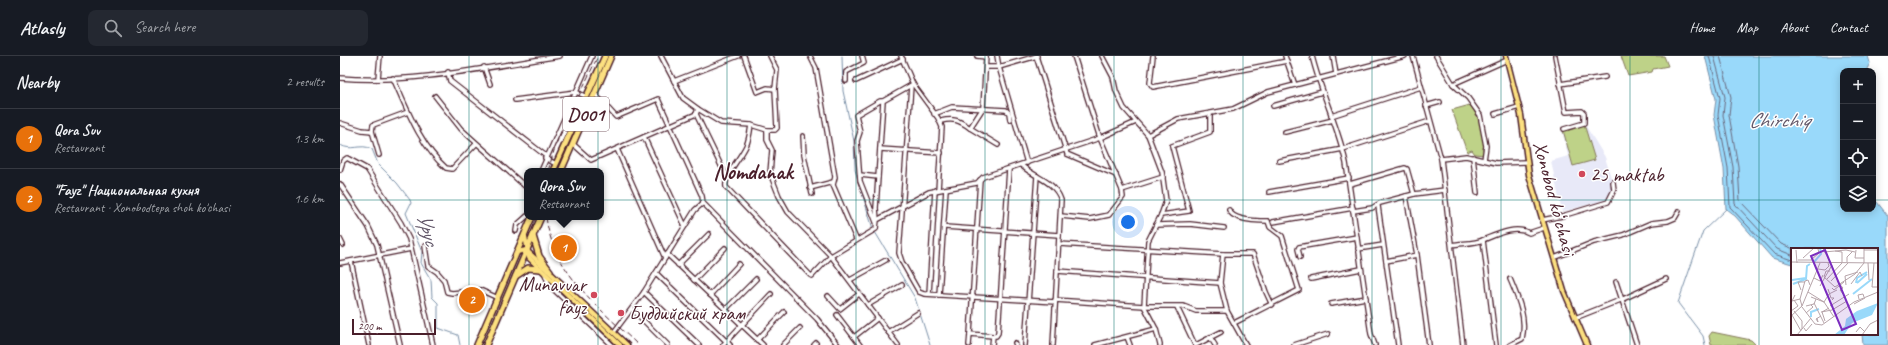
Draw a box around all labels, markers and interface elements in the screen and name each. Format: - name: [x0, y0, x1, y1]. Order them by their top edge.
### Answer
- search box: [88, 10, 368, 46]
- text: Atlasly: [20, 16, 64, 40]
- icon: search: [102, 17, 124, 39]
- text: Search here: [134, 18, 195, 37]
- text: Home: [1689, 19, 1715, 36]
- text: Map: [1737, 19, 1758, 36]
- text: About: [1780, 19, 1808, 36]
- text: Contact: [1830, 19, 1868, 36]
- map controls: [1840, 68, 1876, 212]
- button: +: [1840, 68, 1876, 104]
- text: Nearby: [16, 72, 59, 93]
- text: 2 results: [286, 74, 324, 90]
- road number: D001: [563, 97, 609, 131]
- button: −: [1840, 104, 1876, 140]
- water label: Chirchiq: [1749, 107, 1813, 133]
- text: Qora Suv: [54, 121, 100, 140]
- text: 1: [26, 131, 32, 147]
- text: 1.3 km: [294, 131, 324, 147]
- street label: Xonobod koʻchasi: [1527, 139, 1582, 260]
- text: Restaurant: [54, 140, 104, 156]
- button: locate: [1840, 140, 1876, 176]
- district label: Nomdanak: [713, 158, 795, 186]
- place label: 25 maktab: [1590, 162, 1665, 187]
- popup: [524, 168, 604, 220]
- marker: 25 maktab: [1577, 169, 1587, 179]
- button: layers: [1840, 176, 1876, 212]
- text: Qora Suv: [539, 177, 585, 196]
- text: "Fayz" Национальная кухня: [54, 181, 199, 200]
- text: 2: [26, 191, 32, 207]
- text: 1.6 km: [294, 191, 324, 207]
- text: Restaurant: [539, 196, 589, 212]
- text: Restaurant · Xonobodtepa shoh ko'chasi: [54, 200, 230, 216]
- water label: Урус: [411, 210, 446, 250]
- your location: [1118, 212, 1138, 232]
- pin: 1: [551, 233, 577, 263]
- inset map: [1791, 248, 1878, 335]
- place label: Munavvar fayz: [519, 272, 588, 320]
- pin: 2: [459, 285, 485, 315]
- marker: Munavvar fayz: [589, 290, 599, 300]
- place label: Буддийский храм: [629, 301, 746, 326]
- marker: Буддийский храм: [616, 308, 626, 318]
- scale bar: [352, 317, 436, 336]
- text: 200 m: [358, 319, 382, 333]

